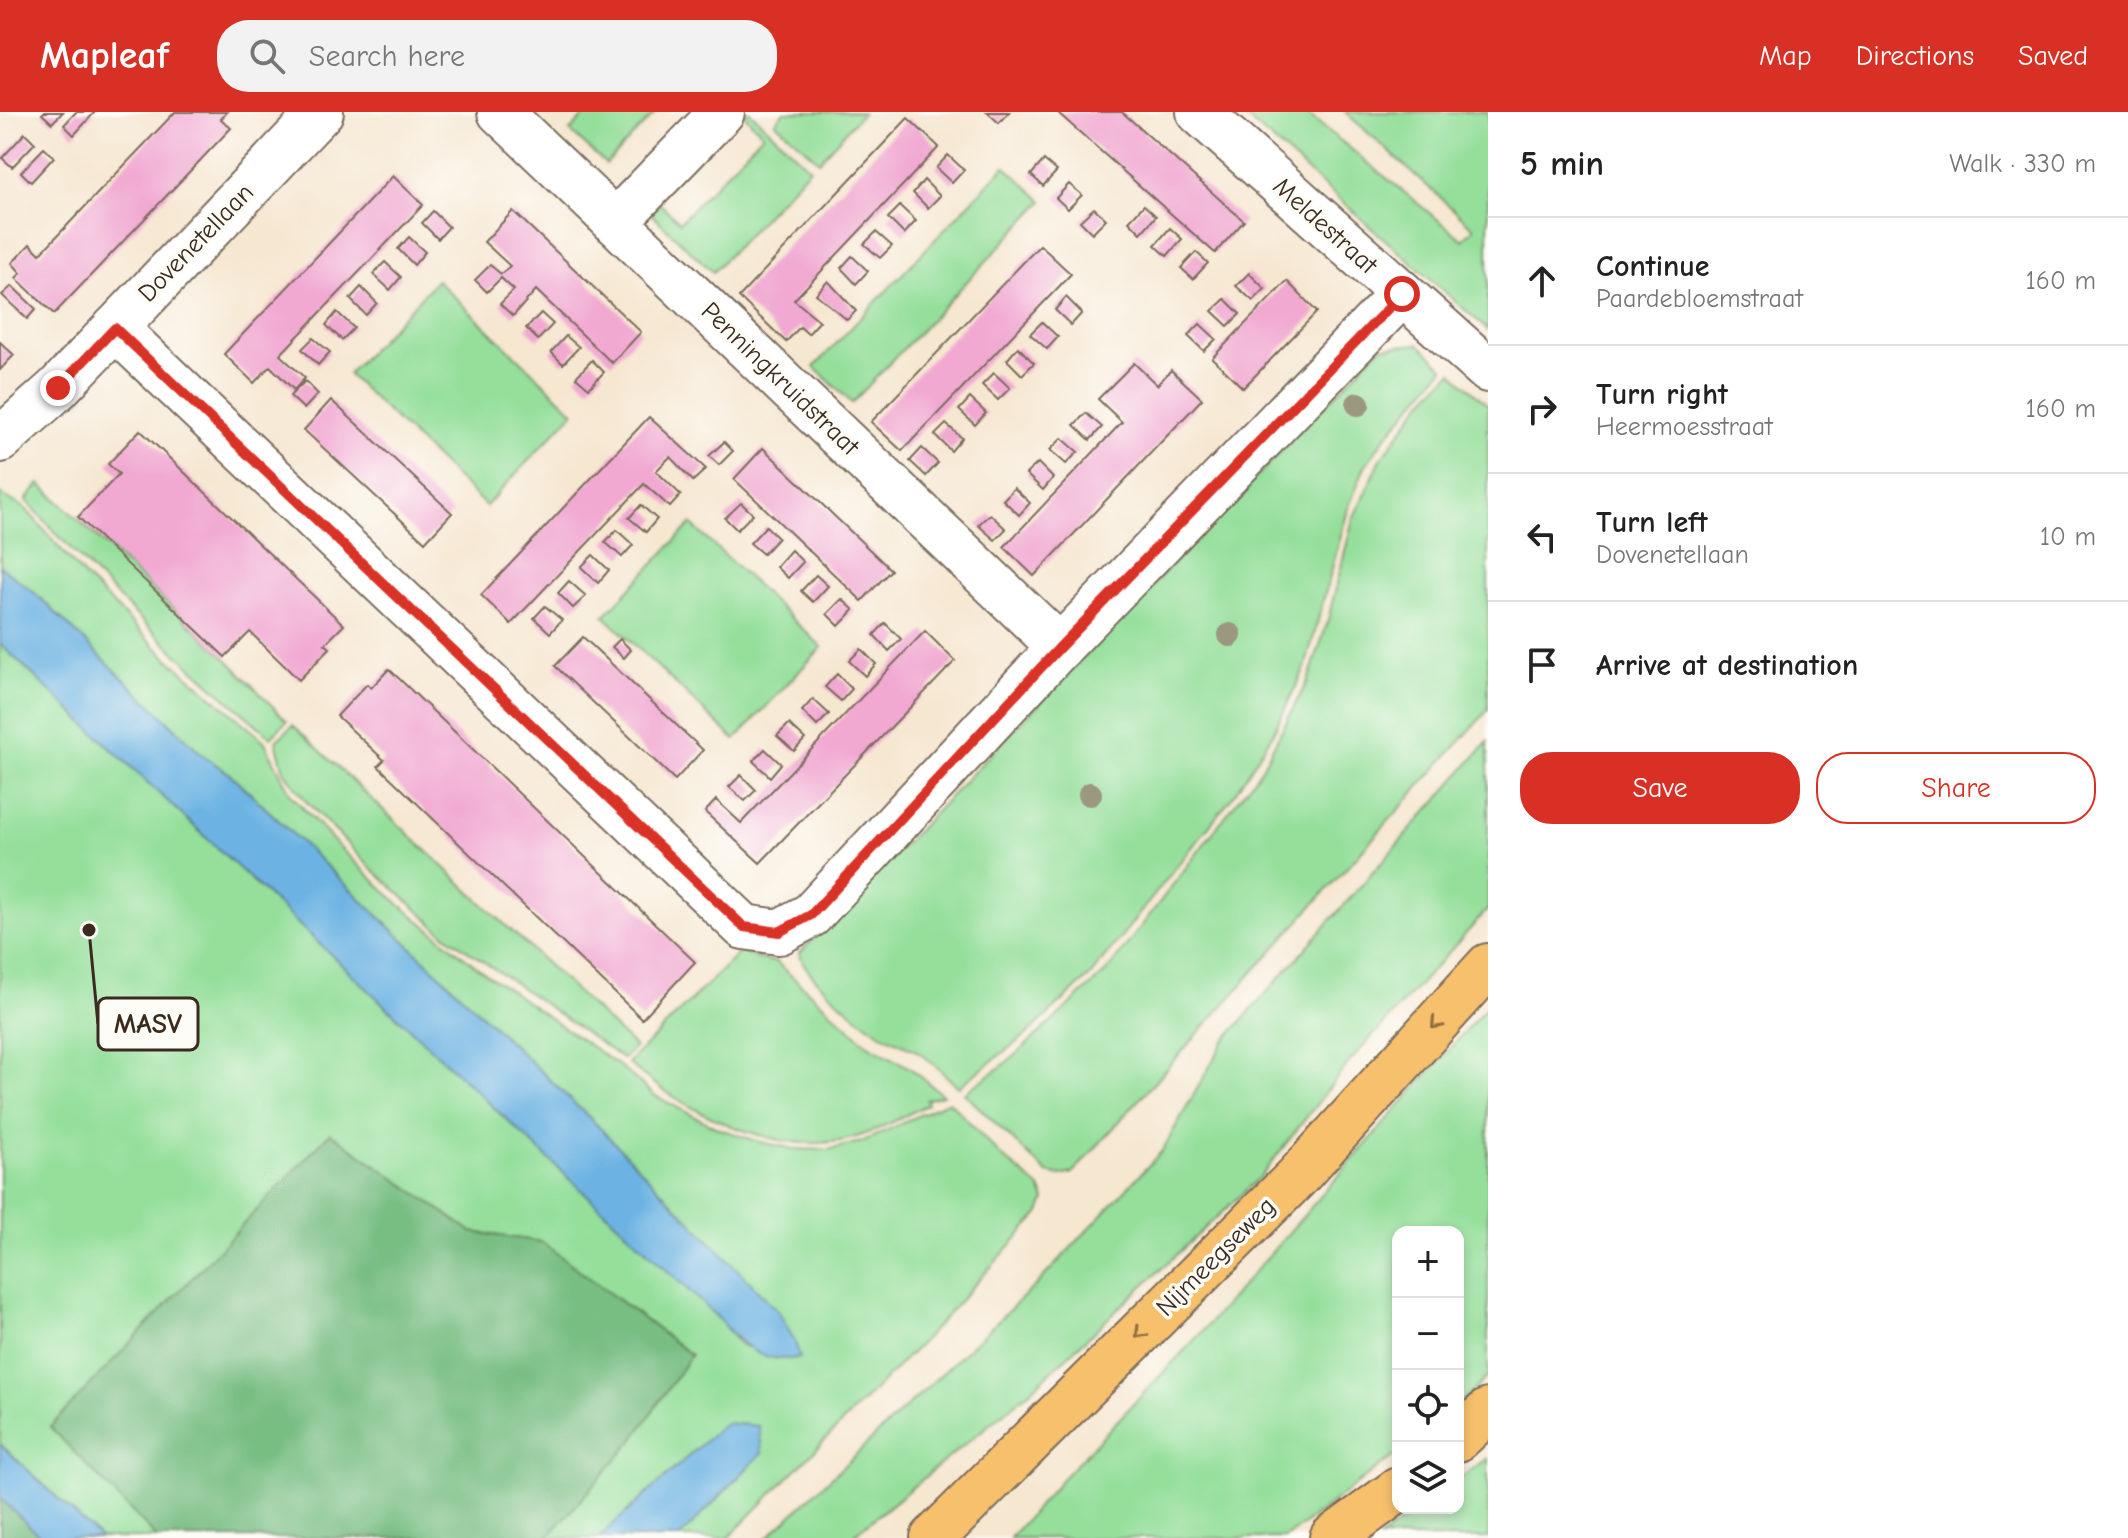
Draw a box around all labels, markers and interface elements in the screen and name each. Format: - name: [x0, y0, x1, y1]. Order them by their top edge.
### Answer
- search box: [217, 20, 777, 92]
- text: Mapleaf: [40, 34, 169, 78]
- icon: search: [245, 34, 289, 78]
- text: Search here: [309, 39, 465, 74]
- text: Map: [1759, 40, 1812, 72]
- text: Directions: [1856, 40, 1974, 72]
- text: Saved: [2018, 40, 2088, 72]
- text: 5 min: [1520, 144, 1604, 184]
- text: Walk · 330 m: [1949, 149, 2096, 179]
- street label: Meldestraat: [1267, 171, 1384, 282]
- street label: Dovenetellaan: [132, 178, 260, 308]
- text: Continue: [1596, 249, 1710, 284]
- icon: ahead: [1520, 259, 1564, 303]
- text: 160 m: [2026, 266, 2096, 296]
- route start: [1384, 276, 1420, 312]
- text: Paardebloemstraat: [1596, 284, 1803, 314]
- street label: Penningkruidstraat: [695, 296, 866, 463]
- route end: [40, 370, 76, 406]
- text: Turn right: [1596, 377, 1728, 412]
- icon: right: [1520, 387, 1564, 431]
- text: 160 m: [2026, 394, 2096, 424]
- text: Heermoesstraat: [1596, 412, 1773, 442]
- text: Turn left: [1596, 505, 1708, 540]
- icon: left: [1520, 515, 1564, 559]
- text: 10 m: [2040, 522, 2096, 552]
- text: Dovenetellaan: [1596, 540, 1749, 570]
- icon: arrive: [1520, 643, 1564, 687]
- text: Arrive at destination: [1596, 648, 1858, 683]
- button: Save: [1520, 752, 1800, 824]
- button: Share: [1816, 752, 2096, 824]
- callout: MASV: [98, 998, 198, 1050]
- text: MASV: [114, 1008, 182, 1040]
- one-way arrow: [1431, 1014, 1445, 1029]
- street label: Nijmeegseweg: [1150, 1191, 1282, 1323]
- map controls: [1392, 1226, 1464, 1514]
- button: +: [1392, 1226, 1464, 1298]
- button: −: [1392, 1298, 1464, 1370]
- one-way arrow: [1135, 1324, 1149, 1338]
- button: locate: [1392, 1370, 1464, 1442]
- button: layers: [1392, 1442, 1464, 1514]

